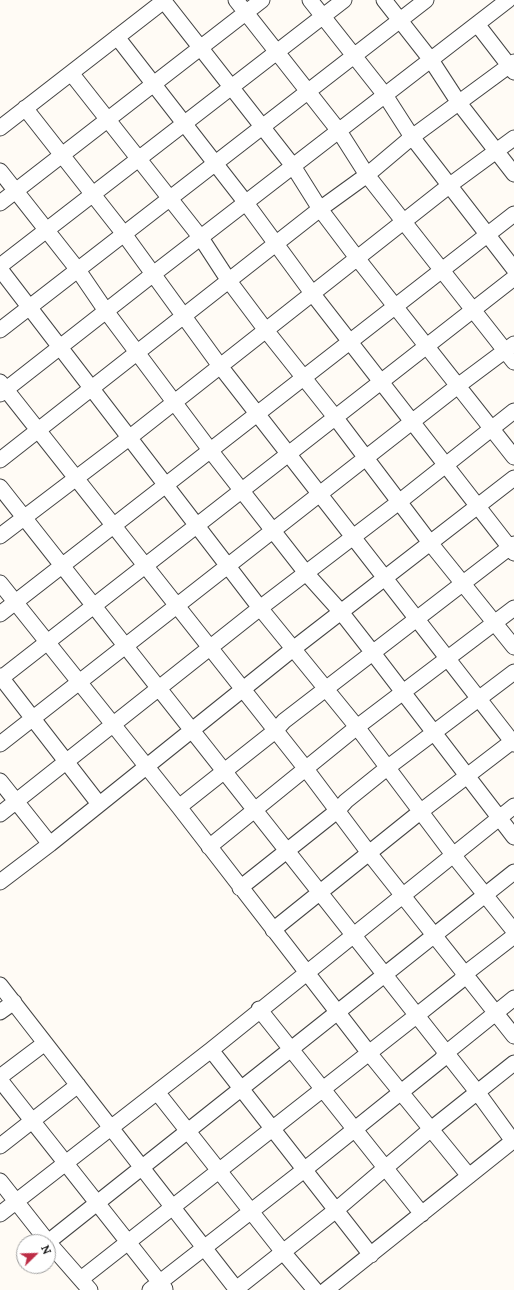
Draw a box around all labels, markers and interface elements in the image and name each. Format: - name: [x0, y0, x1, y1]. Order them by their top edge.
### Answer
- north arrow: [16, 1234, 56, 1274]
- text: N: [38, 1243, 54, 1256]

